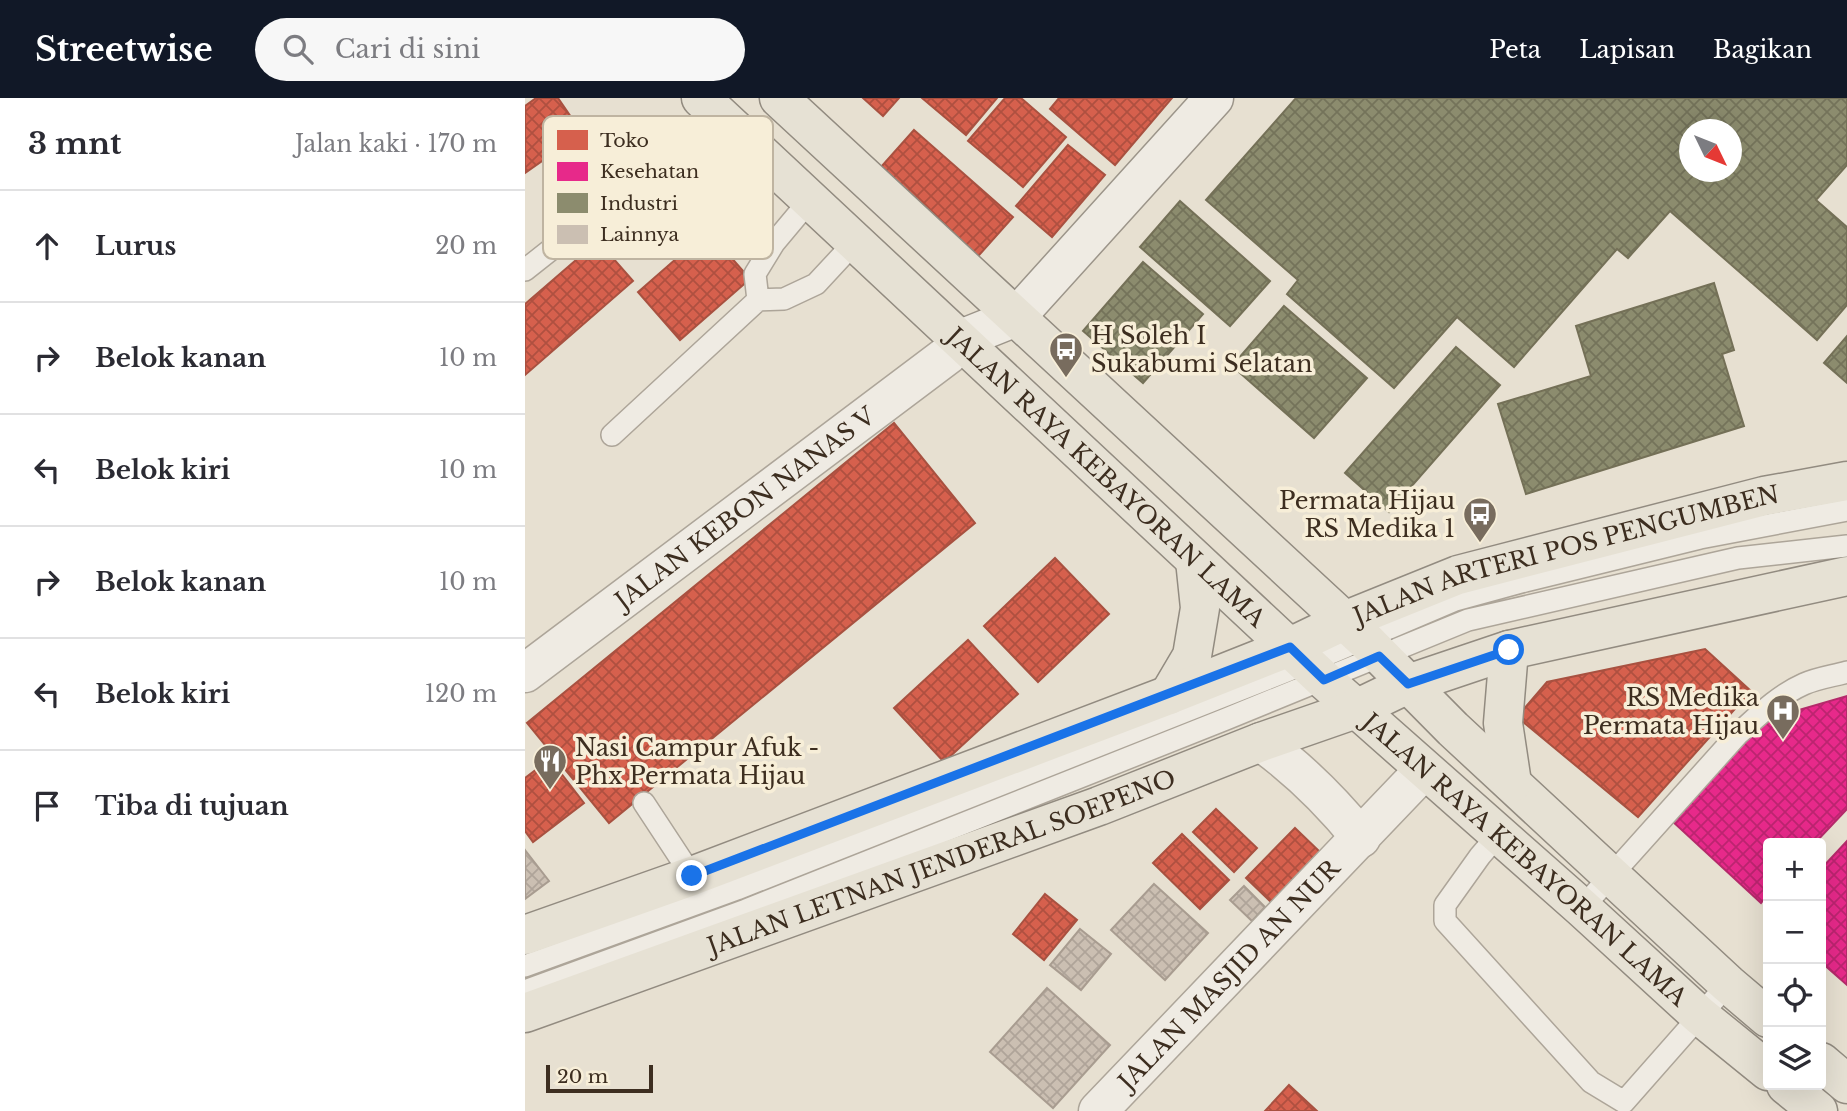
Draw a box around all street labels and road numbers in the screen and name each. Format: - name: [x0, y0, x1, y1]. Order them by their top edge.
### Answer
- street label: JALAN RAYA KEBAYORAN LAMA: [939, 319, 1272, 633]
- street label: JALAN KEBON NANAS V: [607, 400, 881, 617]
- street label: JALAN ARTERI POS PENGUMBEN: [1346, 479, 1781, 631]
- street label: JALAN RAYA KEBAYORAN LAMA: [1355, 705, 1694, 1012]
- street label: JALAN LETNAN JENDERAL SOEPENO: [701, 763, 1180, 962]
- street label: JALAN MASJID AN NUR: [1110, 852, 1346, 1098]

